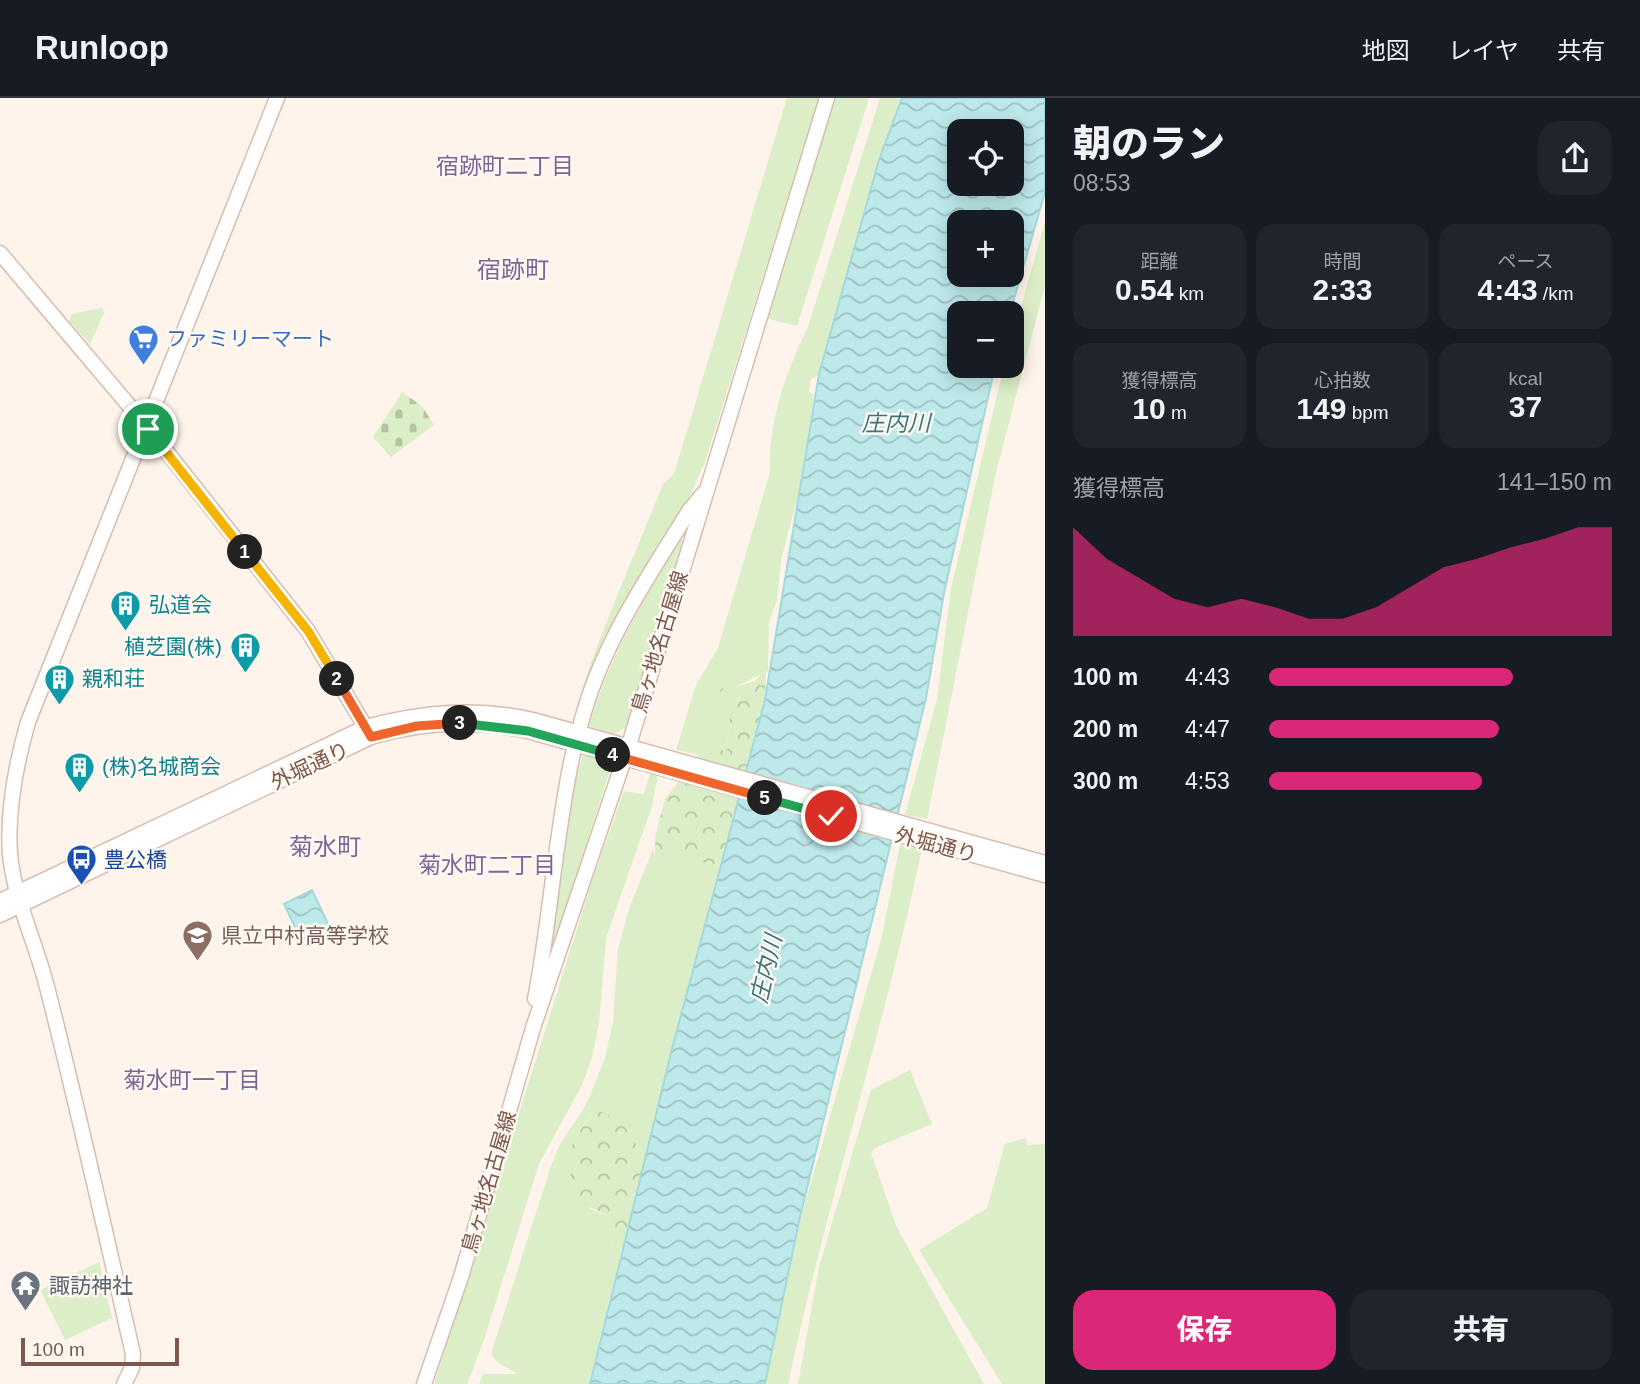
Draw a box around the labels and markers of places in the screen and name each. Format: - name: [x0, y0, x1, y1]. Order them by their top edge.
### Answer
- supermarket icon: ファミリーマート: [126, 322, 160, 366]
- place label: ファミリーマート: [166, 327, 334, 350]
- pin: [118, 399, 178, 459]
- pin: 1: [228, 534, 262, 570]
- building icon: 弘道会: [109, 588, 143, 632]
- place label: 弘道会: [149, 593, 212, 616]
- building icon: 植芝園(株): [228, 630, 262, 674]
- place label: 植芝園(株): [124, 635, 222, 658]
- building icon: 親和荘: [42, 662, 76, 706]
- pin: 2: [320, 662, 354, 696]
- place label: 親和荘: [82, 667, 145, 690]
- pin: 3: [442, 706, 477, 740]
- pin: 4: [596, 738, 630, 772]
- building icon: (株)名城商会: [62, 750, 96, 794]
- place label: (株)名城商会: [102, 755, 221, 778]
- pin: 5: [748, 780, 782, 816]
- pin: [801, 786, 861, 846]
- bus stop icon: 豊公橋: [64, 843, 98, 887]
- place label: 豊公橋: [104, 848, 167, 871]
- school or university icon: 県立中村高等学校: [181, 919, 215, 963]
- place label: 県立中村高等学校: [221, 924, 389, 947]
- temple icon: 諏訪神社: [9, 1269, 43, 1313]
- place label: 諏訪神社: [49, 1274, 133, 1297]

